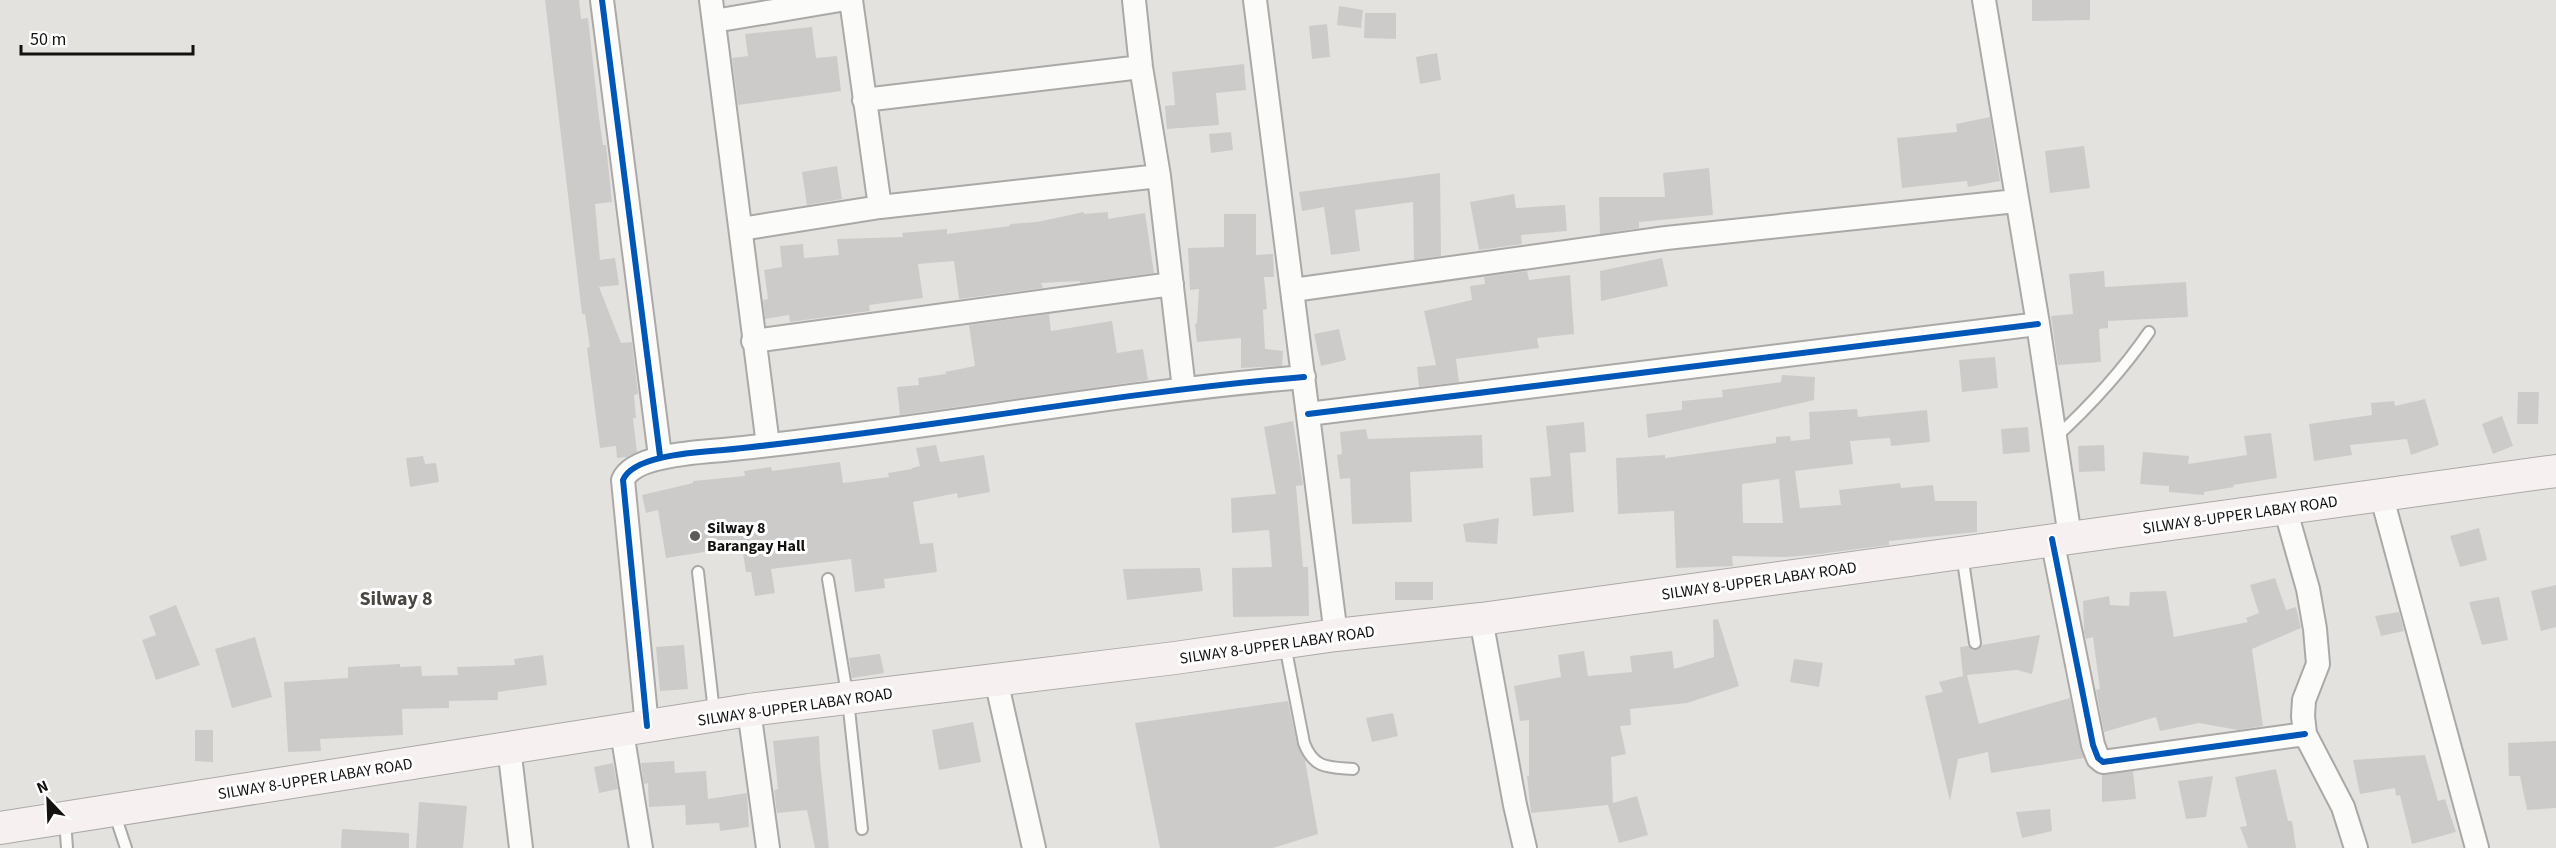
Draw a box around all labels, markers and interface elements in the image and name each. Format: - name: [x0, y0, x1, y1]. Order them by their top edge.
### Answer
- scale bar: [21, 18, 194, 56]
- text: 50 m: [30, 27, 66, 52]
- street label: SILWAY 8-UPPER LABAY ROAD: [2141, 490, 2339, 540]
- place label: Silway 8 Barangay Hall: [707, 517, 806, 557]
- marker: Silway 8 Barangay Hall: [688, 529, 702, 543]
- street label: SILWAY 8-UPPER LABAY ROAD: [1660, 556, 1858, 606]
- district label: Silway 8: [359, 585, 433, 613]
- street label: SILWAY 8-UPPER LABAY ROAD: [1178, 620, 1376, 670]
- street label: SILWAY 8-UPPER LABAY ROAD: [696, 682, 894, 732]
- street label: SILWAY 8-UPPER LABAY ROAD: [216, 753, 414, 805]
- north arrow: [18, 770, 78, 830]
- text: N: [33, 775, 52, 799]

